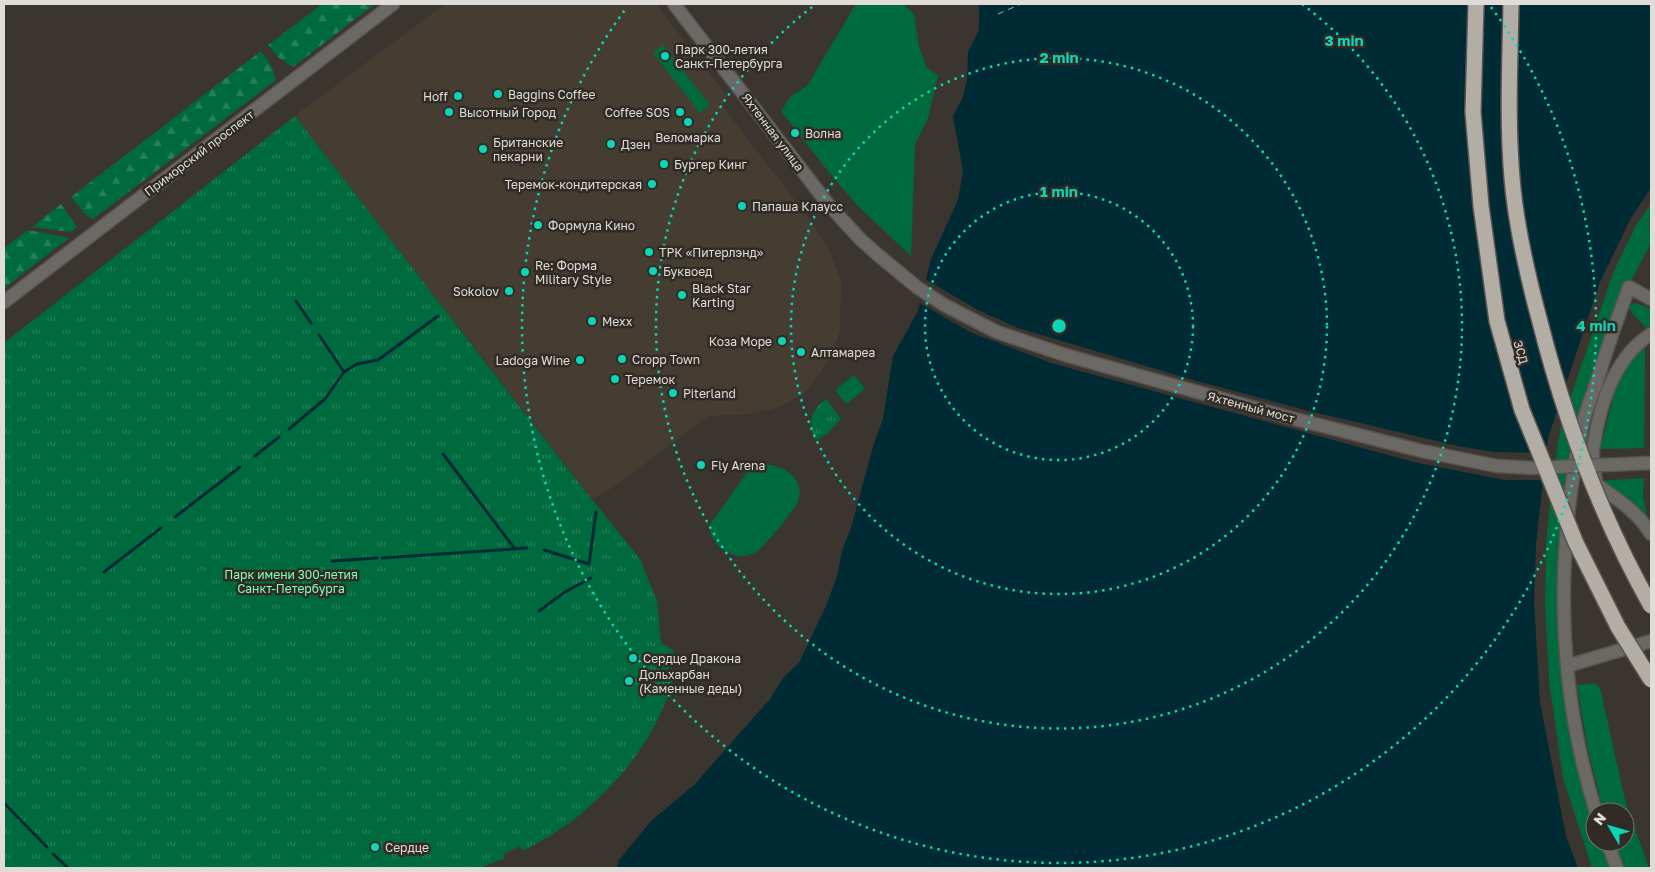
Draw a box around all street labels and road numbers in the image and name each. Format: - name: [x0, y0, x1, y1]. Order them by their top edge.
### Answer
- street label: Яхтенная улица: [739, 90, 807, 174]
- street label: Приморский проспект: [141, 107, 257, 199]
- street label: ЗСД: [1510, 338, 1532, 366]
- street label: Яхтенный мост: [1206, 388, 1296, 426]

